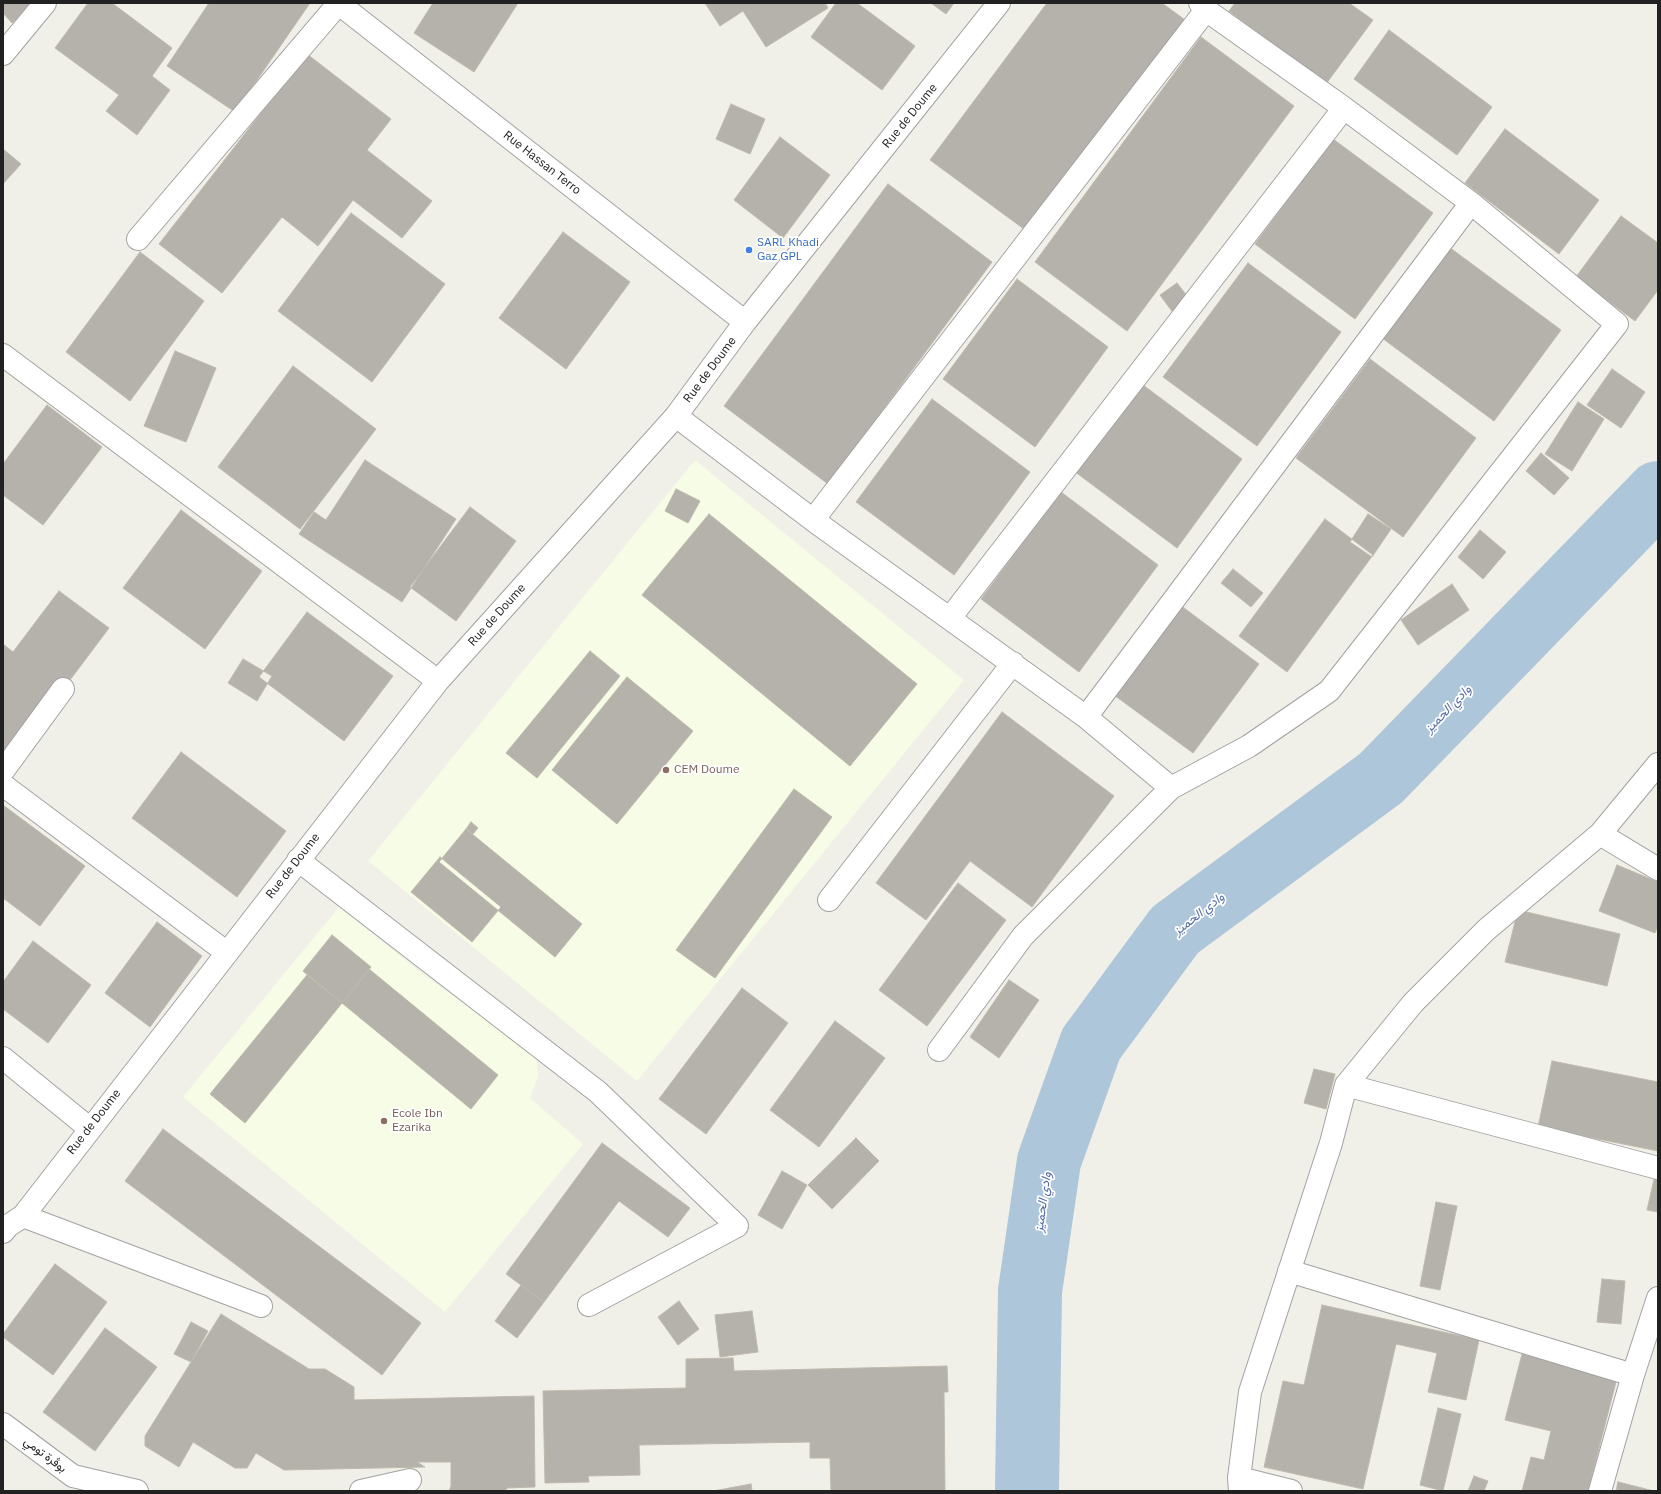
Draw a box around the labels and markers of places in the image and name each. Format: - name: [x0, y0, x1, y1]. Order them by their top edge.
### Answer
- place label: SARL Khadi Gaz GPL: [757, 236, 819, 264]
- marker: SARL Khadi Gaz GPL: [744, 245, 754, 255]
- place label: CEM Doume: [674, 763, 740, 777]
- marker: CEM Doume: [661, 765, 671, 775]
- place label: Ecole Ibn Ezarika: [392, 1107, 443, 1135]
- marker: Ecole Ibn Ezarika: [379, 1116, 389, 1126]

